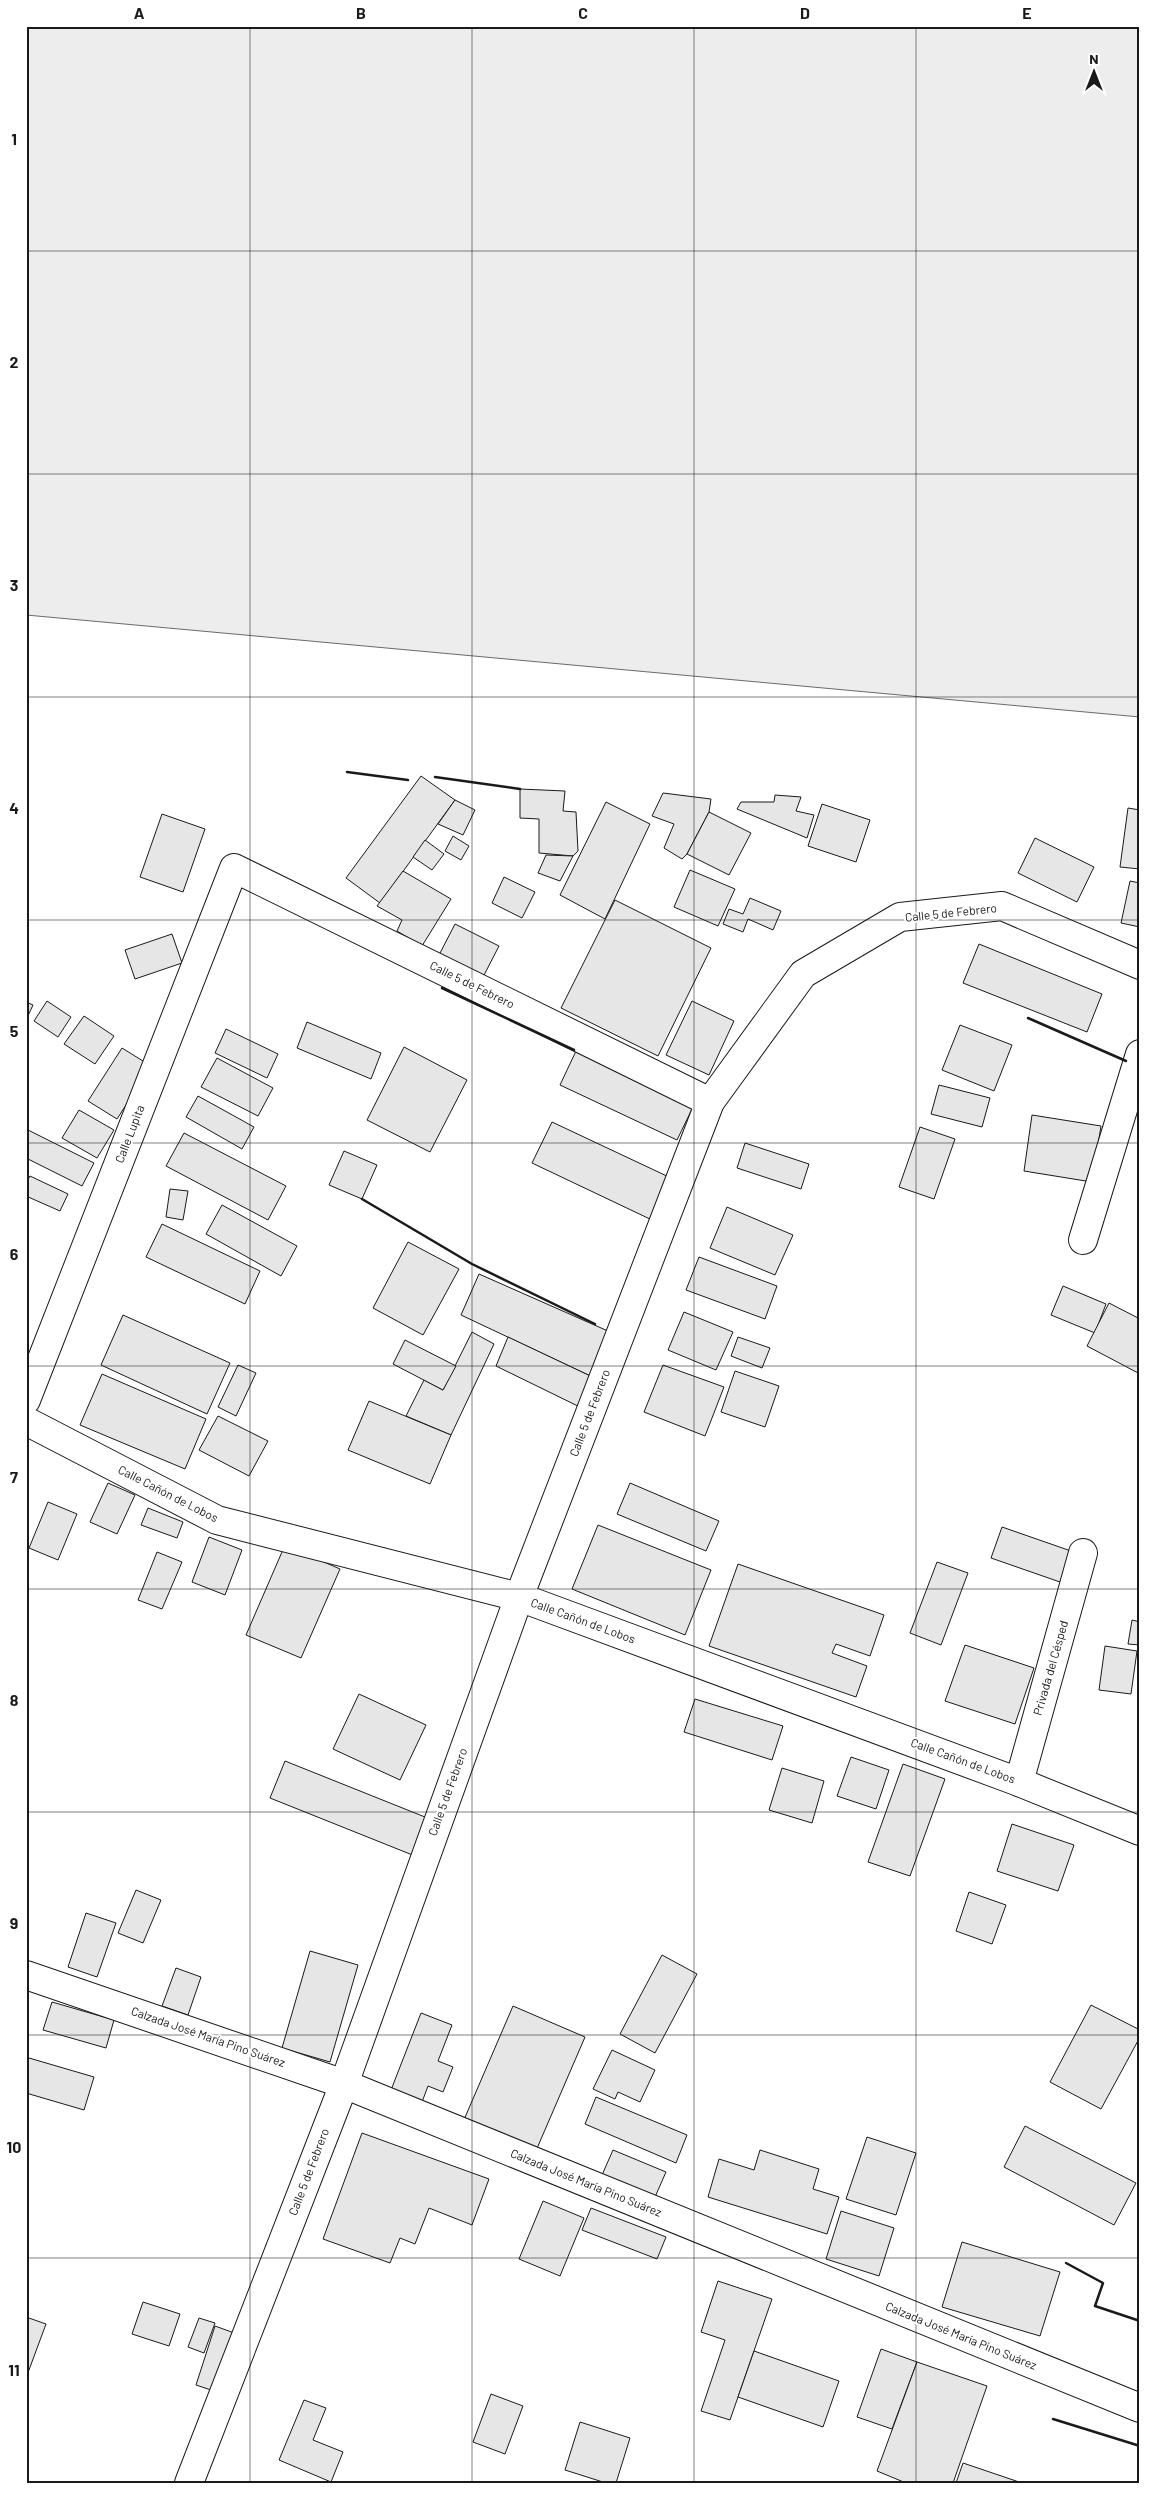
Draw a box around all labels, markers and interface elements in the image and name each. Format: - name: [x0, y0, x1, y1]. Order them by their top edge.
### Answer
- text: A: [134, 3, 145, 22]
- text: B: [356, 3, 366, 22]
- text: C: [578, 3, 588, 22]
- text: D: [800, 3, 810, 22]
- text: E: [1022, 3, 1032, 22]
- north arrow: [1068, 48, 1118, 98]
- text: N: [1089, 50, 1099, 67]
- text: 1: [11, 129, 17, 148]
- text: 2: [10, 352, 19, 371]
- text: 3: [10, 575, 18, 594]
- text: 4: [9, 798, 19, 817]
- street label: Calle 5 de Febrero: [904, 900, 998, 924]
- street label: Calle 5 de Febrero: [428, 958, 517, 1011]
- text: 5: [10, 1021, 19, 1040]
- street label: Calle Lupita: [112, 1103, 147, 1165]
- text: 6: [10, 1244, 19, 1263]
- street label: Calle 5 de Febrero: [566, 1367, 612, 1458]
- street label: Calle Cañón de Lobos: [116, 1462, 221, 1524]
- text: 7: [10, 1467, 18, 1486]
- street label: Calle Cañón de Lobos: [529, 1595, 638, 1646]
- street label: Privada del Césped: [1030, 1619, 1070, 1717]
- text: 8: [10, 1690, 19, 1709]
- street label: Calle Cañón de Lobos: [909, 1735, 1018, 1786]
- street label: Calle 5 de Febrero: [425, 1746, 469, 1837]
- text: 9: [10, 1913, 18, 1932]
- street label: Calzada José María Pino Suárez: [129, 2003, 287, 2069]
- street label: Calle 5 de Febrero: [285, 2126, 331, 2217]
- text: 10: [7, 2137, 21, 2156]
- street label: Calzada José María Pino Suárez: [509, 2145, 664, 2219]
- street label: Calzada José María Pino Suárez: [884, 2298, 1039, 2372]
- text: 11: [8, 2360, 20, 2379]

